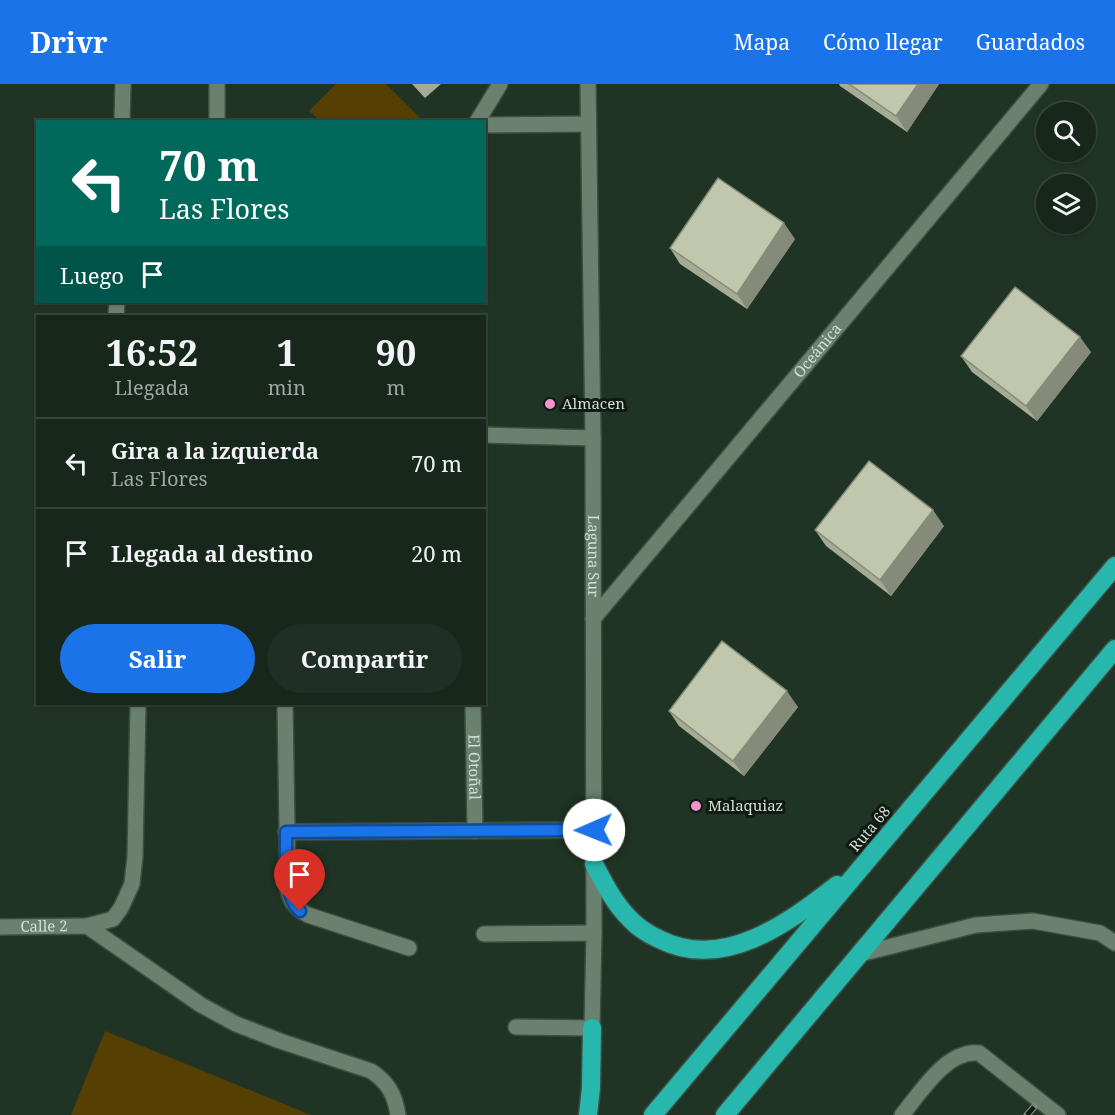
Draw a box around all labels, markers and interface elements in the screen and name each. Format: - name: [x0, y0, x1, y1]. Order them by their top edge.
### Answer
- text: Drivr: [30, 23, 108, 61]
- text: Mapa: [734, 28, 790, 56]
- text: Cómo llegar: [823, 28, 943, 56]
- text: Guardados: [976, 28, 1085, 56]
- map controls: [1036, 102, 1096, 234]
- button: search: [1036, 102, 1096, 162]
- text: 70 m: [159, 136, 259, 193]
- icon: left: [60, 144, 138, 222]
- button: layers: [1036, 174, 1096, 234]
- text: Las Flores: [159, 190, 289, 227]
- icon: arrive: [136, 258, 169, 291]
- text: Luego: [60, 260, 124, 290]
- street label: Oceánica: [788, 319, 846, 381]
- text: 16:52: [106, 328, 198, 377]
- text: 1: [277, 328, 297, 377]
- text: 90: [376, 328, 416, 377]
- text: Llegada: [114, 374, 189, 401]
- text: min: [268, 374, 306, 401]
- text: m: [386, 374, 405, 401]
- place label: Almacen: [562, 393, 625, 413]
- marker: Almacen: [543, 397, 557, 411]
- text: Gira a la izquierda: [111, 435, 319, 465]
- icon: left: [60, 447, 93, 480]
- text: 70 m: [411, 448, 462, 478]
- text: Las Flores: [111, 465, 208, 492]
- street label: Laguna Sur: [584, 515, 604, 597]
- icon: arrive: [60, 537, 93, 570]
- text: Llegada al destino: [111, 538, 313, 568]
- text: 20 m: [411, 538, 462, 568]
- button: Salir: [60, 624, 255, 693]
- button: Compartir: [267, 624, 462, 693]
- street label: El Otoñal: [464, 734, 486, 800]
- place label: Malaquiaz: [708, 795, 783, 815]
- position arrow: [562, 798, 626, 862]
- marker: Malaquiaz: [689, 799, 703, 813]
- street label: Ruta 68: [844, 801, 894, 855]
- pin: [274, 849, 325, 911]
- icon: arrive: [283, 858, 316, 891]
- street label: Calle 2: [20, 915, 68, 936]

